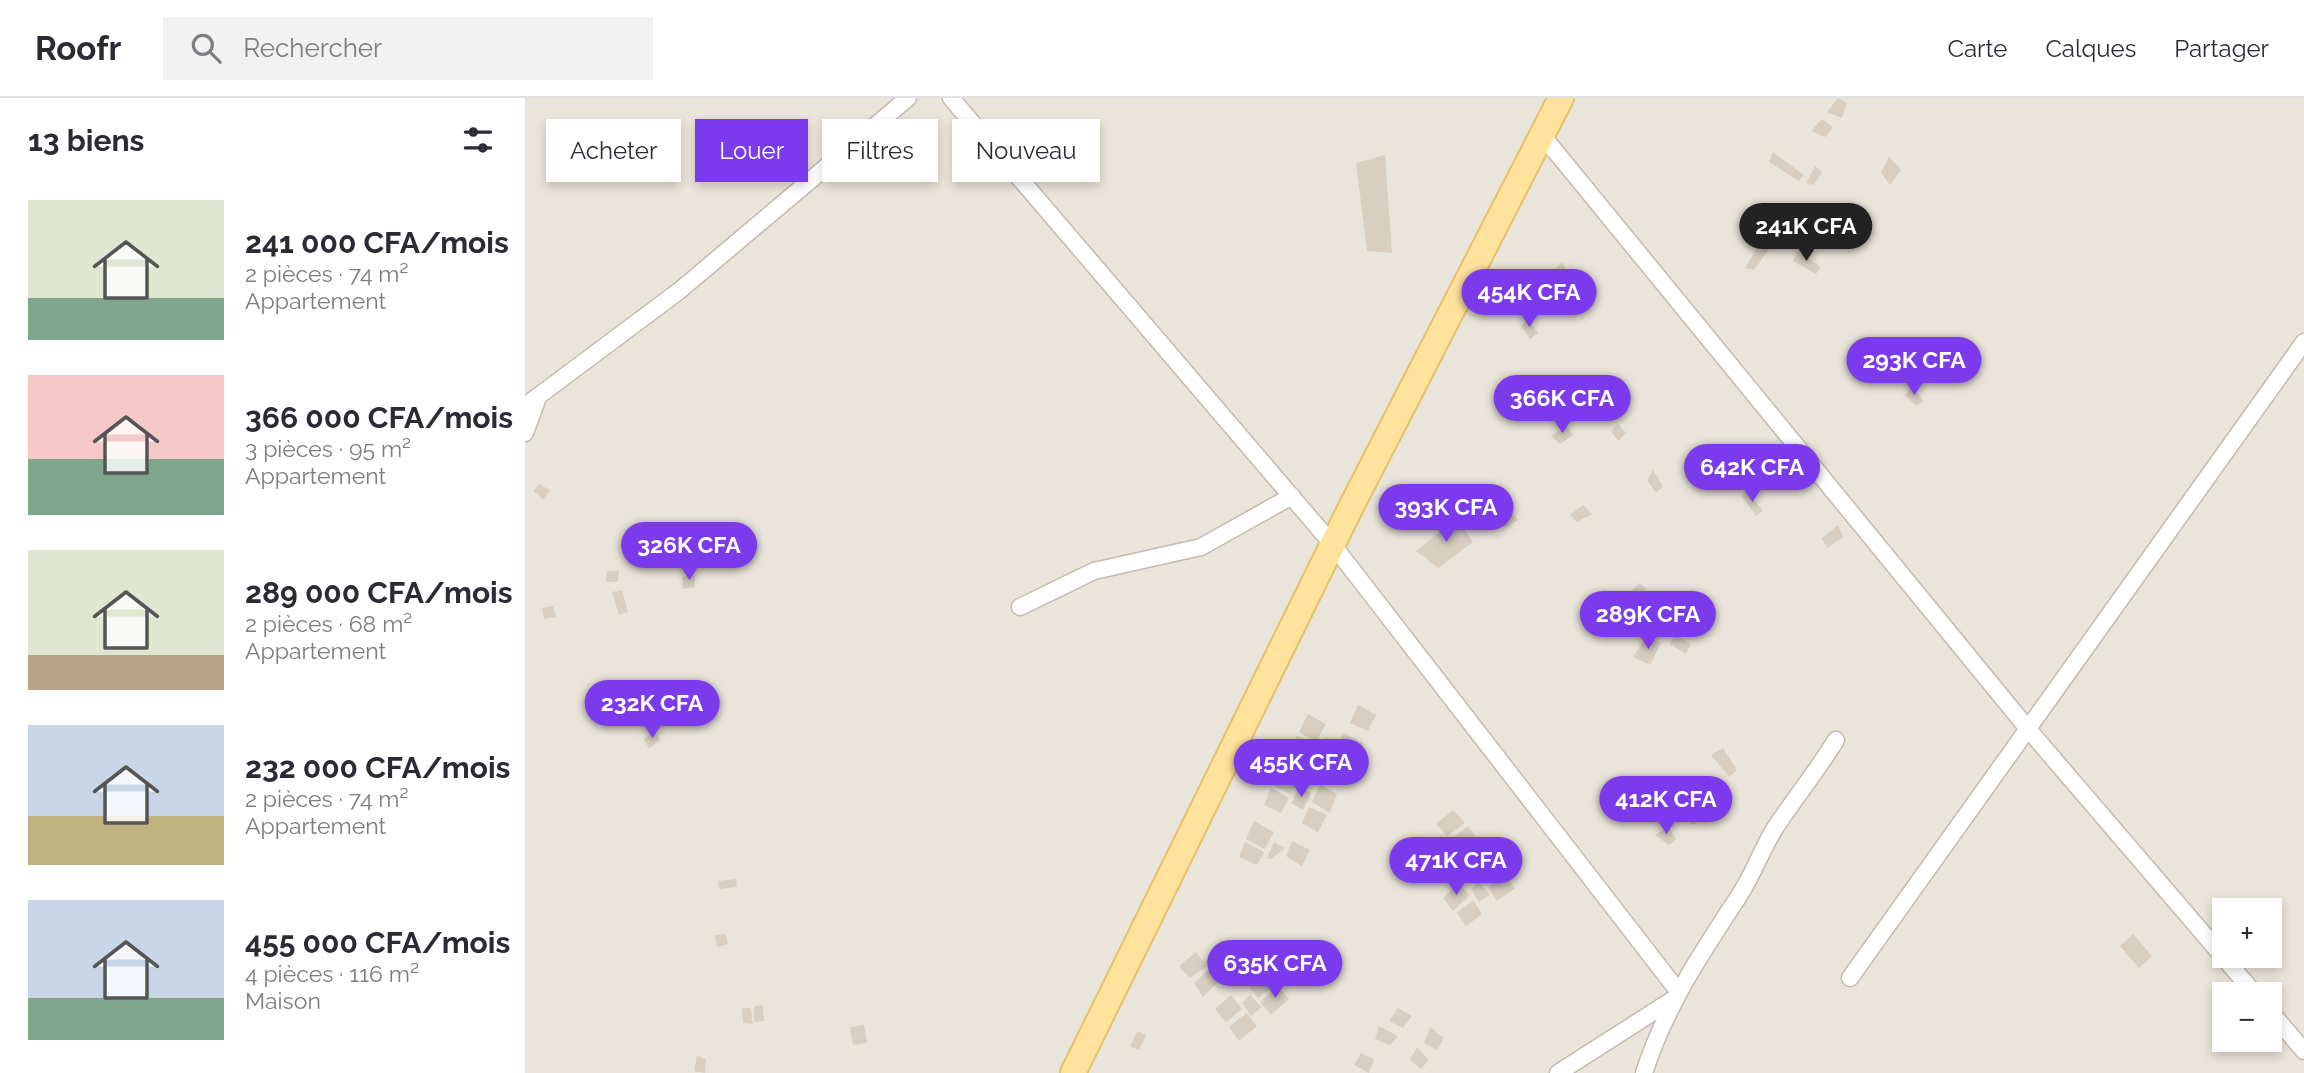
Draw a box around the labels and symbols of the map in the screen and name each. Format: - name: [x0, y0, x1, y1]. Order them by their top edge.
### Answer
- pin: 241K CFA: [1734, 204, 1878, 263]
- pin: 454K CFA: [1457, 270, 1601, 329]
- pin: 293K CFA: [1842, 338, 1986, 397]
- pin: 366K CFA: [1490, 376, 1634, 435]
- pin: 642K CFA: [1680, 444, 1824, 504]
- pin: 393K CFA: [1374, 484, 1518, 544]
- pin: 326K CFA: [617, 522, 761, 582]
- pin: 289K CFA: [1576, 592, 1720, 651]
- pin: 232K CFA: [580, 680, 724, 740]
- pin: 455K CFA: [1229, 740, 1373, 799]
- pin: 412K CFA: [1594, 776, 1738, 836]
- pin: 471K CFA: [1384, 838, 1528, 897]
- pin: 635K CFA: [1203, 940, 1347, 1000]

